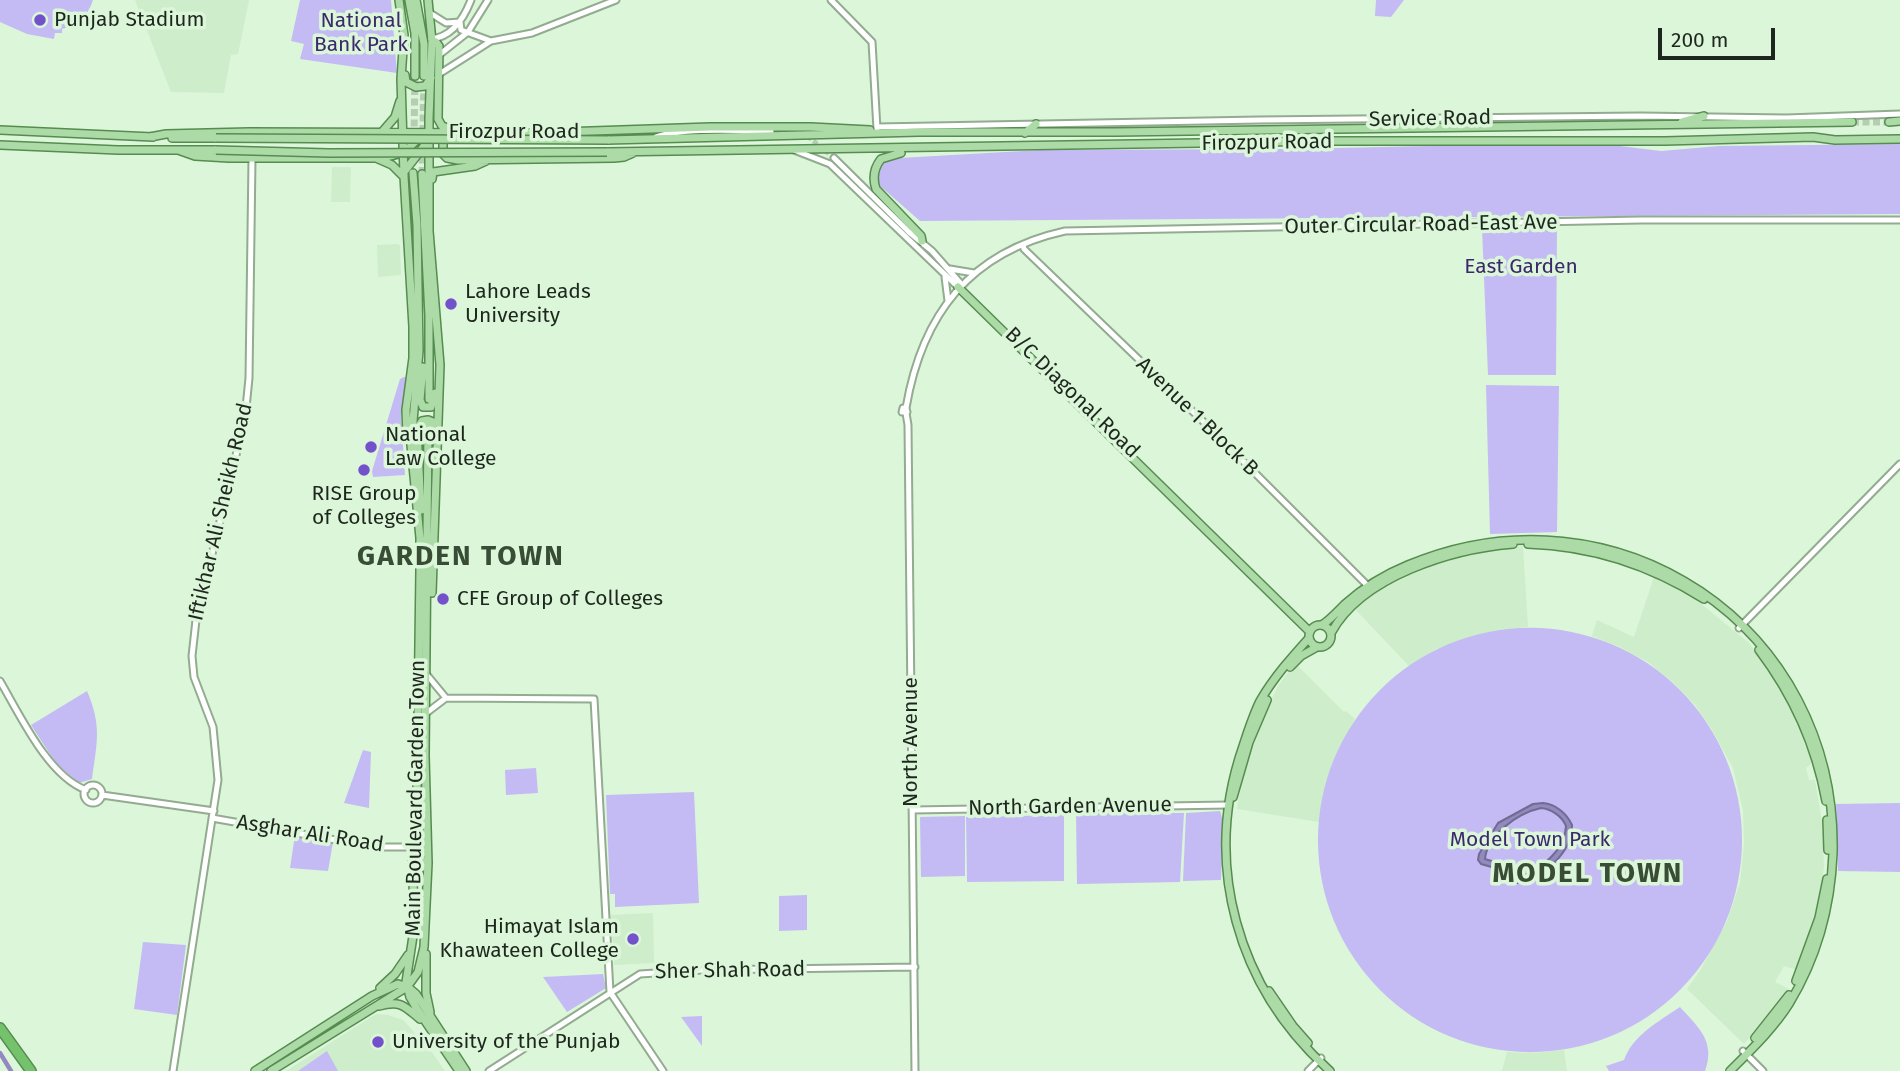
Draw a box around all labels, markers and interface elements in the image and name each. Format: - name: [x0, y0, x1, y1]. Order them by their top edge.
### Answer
- place label: Punjab Stadium: [54, 7, 205, 33]
- park label: National Bank Park: [314, 8, 408, 58]
- marker: Punjab Stadium: [32, 12, 48, 28]
- scale bar: [1662, 14, 1779, 58]
- text: 200 m: [1671, 27, 1728, 53]
- street label: Service Road: [1369, 105, 1491, 133]
- street label: Firozpur Road: [448, 119, 580, 145]
- street label: Firozpur Road: [1201, 129, 1333, 157]
- street label: Outer Circular Road-East Ave: [1284, 210, 1558, 240]
- park label: East Garden: [1464, 254, 1578, 280]
- place label: Lahore Leads University: [465, 279, 591, 329]
- marker: Lahore Leads University: [443, 296, 459, 312]
- street label: B/C Diagonal Road: [999, 322, 1145, 464]
- street label: Avenue 1 Block B: [1131, 352, 1263, 482]
- street label: Iftikhar Ali Sheikh Road: [184, 401, 258, 623]
- place label: National Law College: [385, 422, 496, 472]
- marker: National Law College: [363, 439, 379, 455]
- marker: RISE Group of Colleges: [356, 462, 372, 478]
- place label: RISE Group of Colleges: [312, 481, 416, 531]
- district label: GARDEN TOWN: [358, 540, 564, 574]
- place label: CFE Group of Colleges: [457, 586, 663, 612]
- marker: CFE Group of Colleges: [435, 591, 451, 607]
- street label: Main Boulevard Garden Town: [401, 660, 431, 936]
- street label: North Avenue: [898, 677, 924, 807]
- street label: North Garden Avenue: [968, 793, 1172, 821]
- street label: Asghar Ali Road: [235, 810, 385, 858]
- park label: Model Town Park: [1450, 827, 1610, 853]
- district label: MODEL TOWN: [1494, 857, 1682, 891]
- place label: Himayat Islam Khawateen College: [439, 914, 619, 964]
- marker: Himayat Islam Khawateen College: [625, 931, 641, 947]
- street label: Sher Shah Road: [655, 957, 805, 985]
- place label: University of the Punjab: [392, 1029, 620, 1055]
- marker: University of the Punjab: [370, 1034, 386, 1050]

